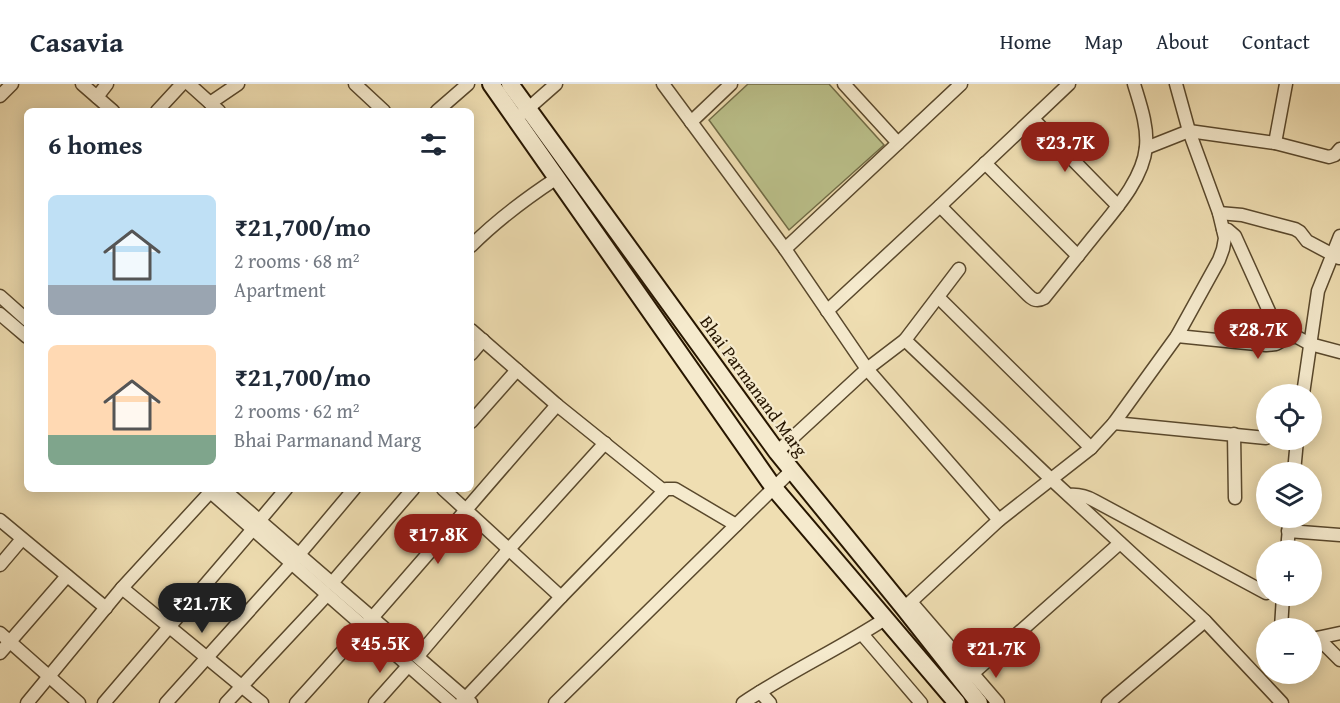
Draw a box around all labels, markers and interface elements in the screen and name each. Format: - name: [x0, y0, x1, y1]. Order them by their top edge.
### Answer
- text: Casavia: [30, 21, 124, 62]
- text: Home: [1000, 26, 1051, 57]
- text: Map: [1084, 26, 1123, 57]
- text: About: [1156, 26, 1209, 57]
- text: Contact: [1242, 26, 1310, 57]
- pin: ₹23.7K: [1016, 122, 1114, 173]
- text: 6 homes: [48, 125, 143, 164]
- text: ₹23.7K: [1035, 127, 1095, 156]
- icon: filters: [417, 128, 450, 161]
- text: ₹21,700/mo: [234, 207, 371, 246]
- icon: home: [96, 219, 168, 291]
- text: 2 rooms · 68 m²: [234, 246, 360, 275]
- text: Apartment: [234, 275, 326, 304]
- pin: ₹28.7K: [1209, 309, 1307, 360]
- street label: Bhai Parmanand Marg: [694, 310, 814, 462]
- text: ₹28.7K: [1228, 314, 1288, 343]
- text: ₹21,700/mo: [234, 357, 371, 396]
- icon: home: [96, 369, 168, 441]
- map controls: [1256, 384, 1322, 684]
- button: locate: [1256, 384, 1322, 450]
- text: 2 rooms · 62 m²: [234, 396, 360, 425]
- text: Bhai Parmanand Marg: [234, 425, 421, 454]
- button: layers: [1256, 462, 1322, 528]
- pin: ₹17.8K: [389, 514, 487, 565]
- text: ₹17.8K: [408, 519, 468, 548]
- button: +: [1256, 540, 1322, 606]
- pin: ₹21.7K: [153, 583, 251, 634]
- text: ₹21.7K: [172, 588, 232, 617]
- button: −: [1256, 618, 1322, 684]
- pin: ₹45.5K: [331, 623, 429, 674]
- text: ₹45.5K: [350, 628, 410, 657]
- pin: ₹21.7K: [947, 628, 1045, 679]
- text: ₹21.7K: [966, 633, 1026, 662]

